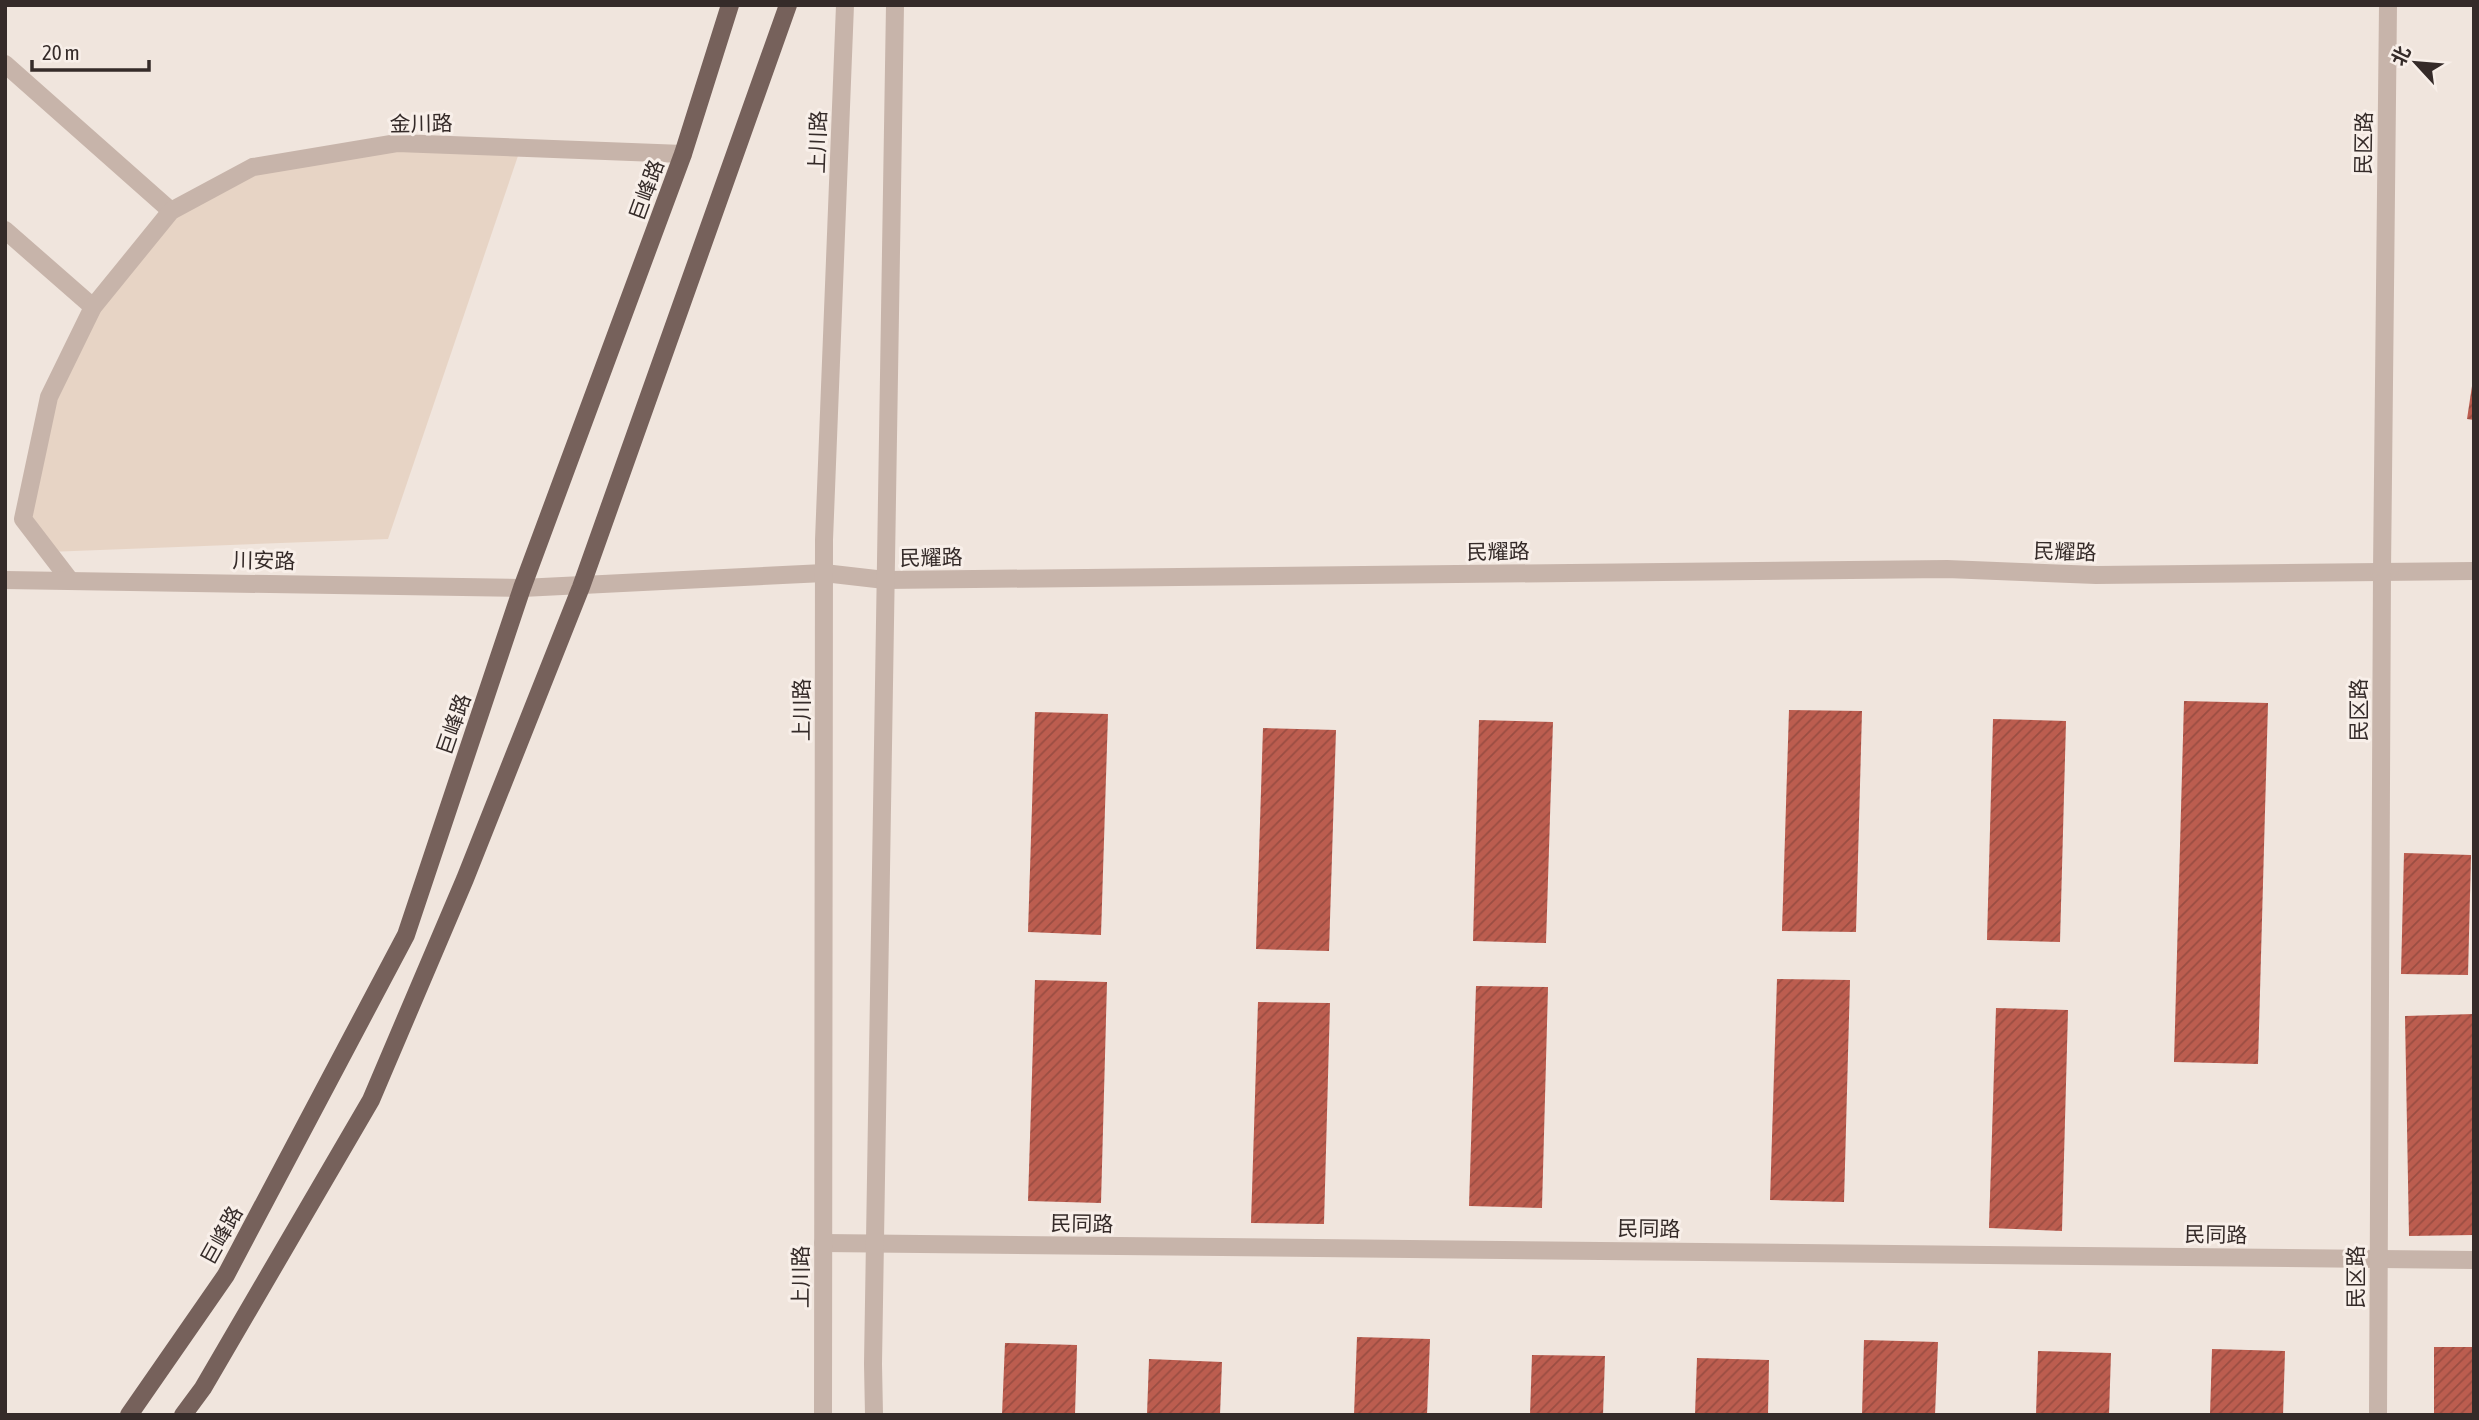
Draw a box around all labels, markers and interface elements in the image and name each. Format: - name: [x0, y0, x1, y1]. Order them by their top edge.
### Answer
- scale bar: [32, 28, 149, 72]
- north arrow: [2381, 28, 2451, 98]
- text: 20 m: [42, 40, 80, 64]
- text: 北: [2387, 42, 2415, 69]
- street label: 金川路: [389, 110, 453, 136]
- street label: 上川路: [804, 110, 830, 174]
- street label: 民区路: [2350, 111, 2376, 175]
- street label: 巨峰路: [624, 156, 668, 224]
- street label: 民耀路: [1466, 538, 1530, 564]
- street label: 民耀路: [2033, 538, 2097, 564]
- street label: 民耀路: [899, 544, 963, 570]
- street label: 川安路: [232, 547, 296, 573]
- street label: 上川路: [789, 679, 813, 742]
- street label: 民区路: [2346, 679, 2370, 742]
- street label: 巨峰路: [431, 690, 475, 758]
- street label: 巨峰路: [195, 1202, 247, 1268]
- street label: 民同路: [1050, 1210, 1114, 1236]
- street label: 民同路: [1617, 1215, 1681, 1241]
- street label: 民同路: [2184, 1221, 2248, 1247]
- street label: 上川路: [788, 1246, 812, 1309]
- street label: 民区路: [2343, 1246, 2367, 1309]

